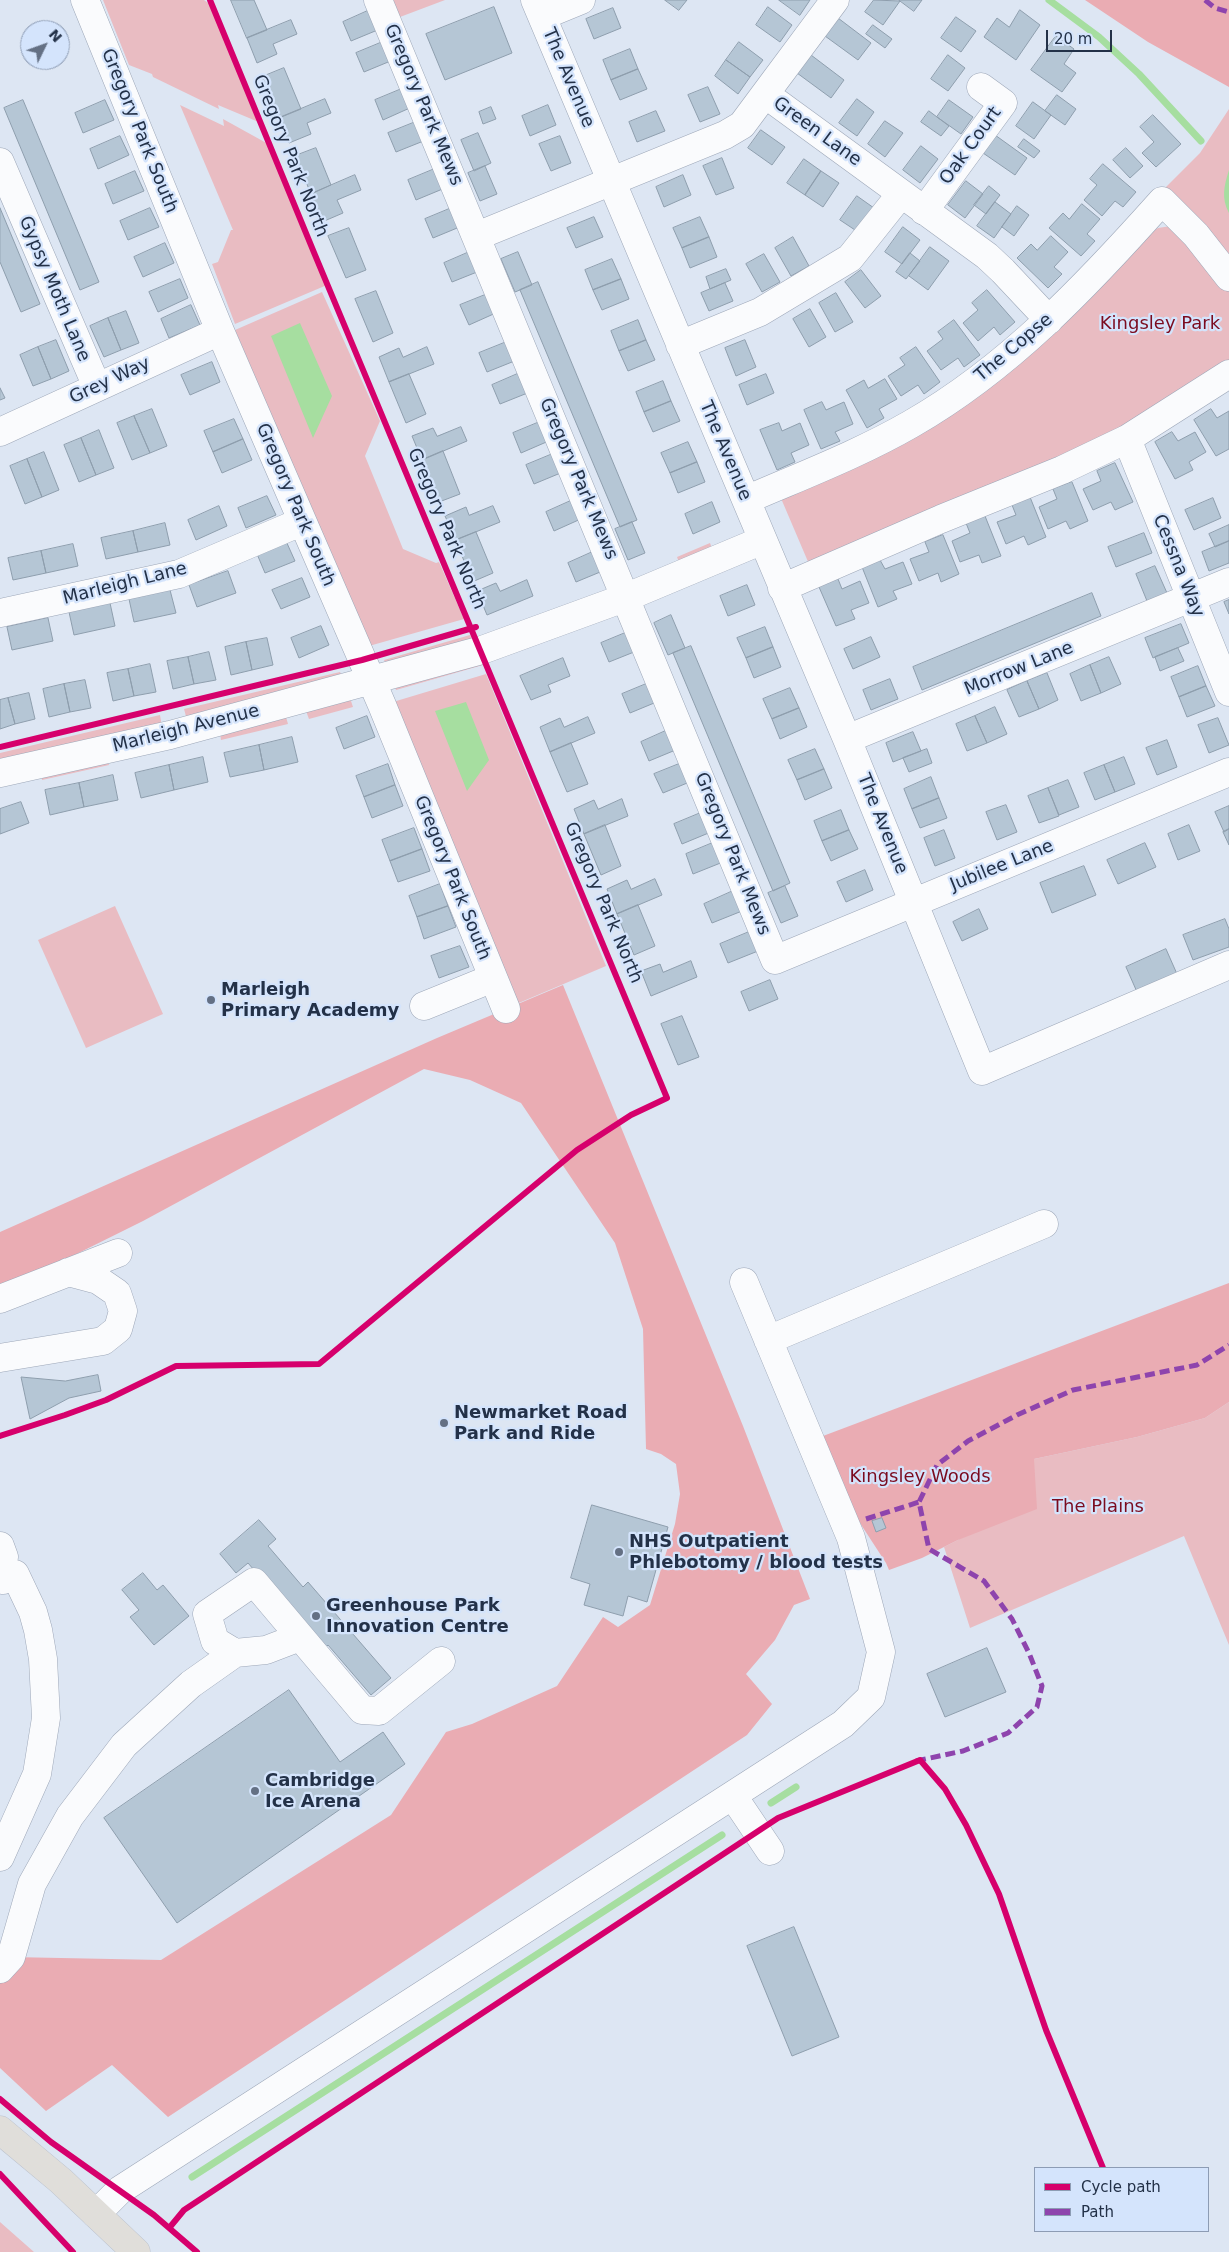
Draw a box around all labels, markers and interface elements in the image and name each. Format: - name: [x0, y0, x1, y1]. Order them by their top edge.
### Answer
- north arrow: [20, 20, 70, 70]
- scale bar: [1049, 20, 1115, 52]
- street label: Gregory Park Mews: [379, 21, 467, 189]
- street label: The Avenue: [537, 25, 599, 131]
- text: N: [46, 26, 65, 45]
- text: 20 m: [1054, 30, 1092, 48]
- street label: Gregory Park South: [96, 46, 182, 216]
- street label: Gregory Park North: [248, 72, 332, 240]
- street label: Green Lane: [769, 93, 865, 171]
- street label: Oak Court: [936, 103, 1006, 189]
- street label: Gypsy Moth Lane: [14, 213, 94, 365]
- street label: The Copse: [971, 309, 1057, 387]
- park label: Kingsley Park: [1100, 313, 1220, 335]
- street label: Grey Way: [66, 353, 154, 409]
- street label: Gregory Park Mews: [534, 395, 622, 563]
- street label: The Avenue: [694, 398, 756, 504]
- street label: Gregory Park South: [251, 420, 339, 590]
- street label: Gregory Park North: [402, 445, 490, 613]
- street label: Cessna Way: [1148, 511, 1208, 621]
- street label: Marleigh Lane: [61, 558, 189, 610]
- street label: Morrow Lane: [961, 637, 1077, 701]
- street label: Marleigh Avenue: [110, 700, 262, 758]
- street label: Gregory Park Mews: [689, 769, 775, 939]
- street label: The Avenue: [852, 771, 912, 877]
- street label: Gregory Park South: [409, 793, 495, 963]
- street label: Gregory Park North: [559, 819, 647, 987]
- street label: Jubilee Lane: [947, 835, 1057, 897]
- place label: Marleigh Primary Academy: [221, 979, 399, 1022]
- marker: Marleigh Primary Academy: [205, 994, 217, 1006]
- place label: Newmarket Road Park and Ride: [454, 1402, 628, 1445]
- marker: Newmarket Road Park and Ride: [438, 1417, 450, 1429]
- park label: Kingsley Woods: [849, 1466, 991, 1488]
- park label: The Plains: [1052, 1496, 1144, 1518]
- place label: NHS Outpatient Phlebotomy / blood tests: [629, 1531, 883, 1574]
- marker: NHS Outpatient Phlebotomy / blood tests: [613, 1546, 625, 1558]
- place label: Greenhouse Park Innovation Centre: [326, 1595, 509, 1638]
- marker: Greenhouse Park Innovation Centre: [310, 1610, 322, 1622]
- place label: Cambridge Ice Arena: [265, 1770, 375, 1812]
- marker: Cambridge Ice Arena: [249, 1785, 261, 1797]
- legend: [1034, 2167, 1209, 2232]
- text: Cycle path: [1081, 2178, 1161, 2196]
- text: Path: [1081, 2203, 1114, 2221]

